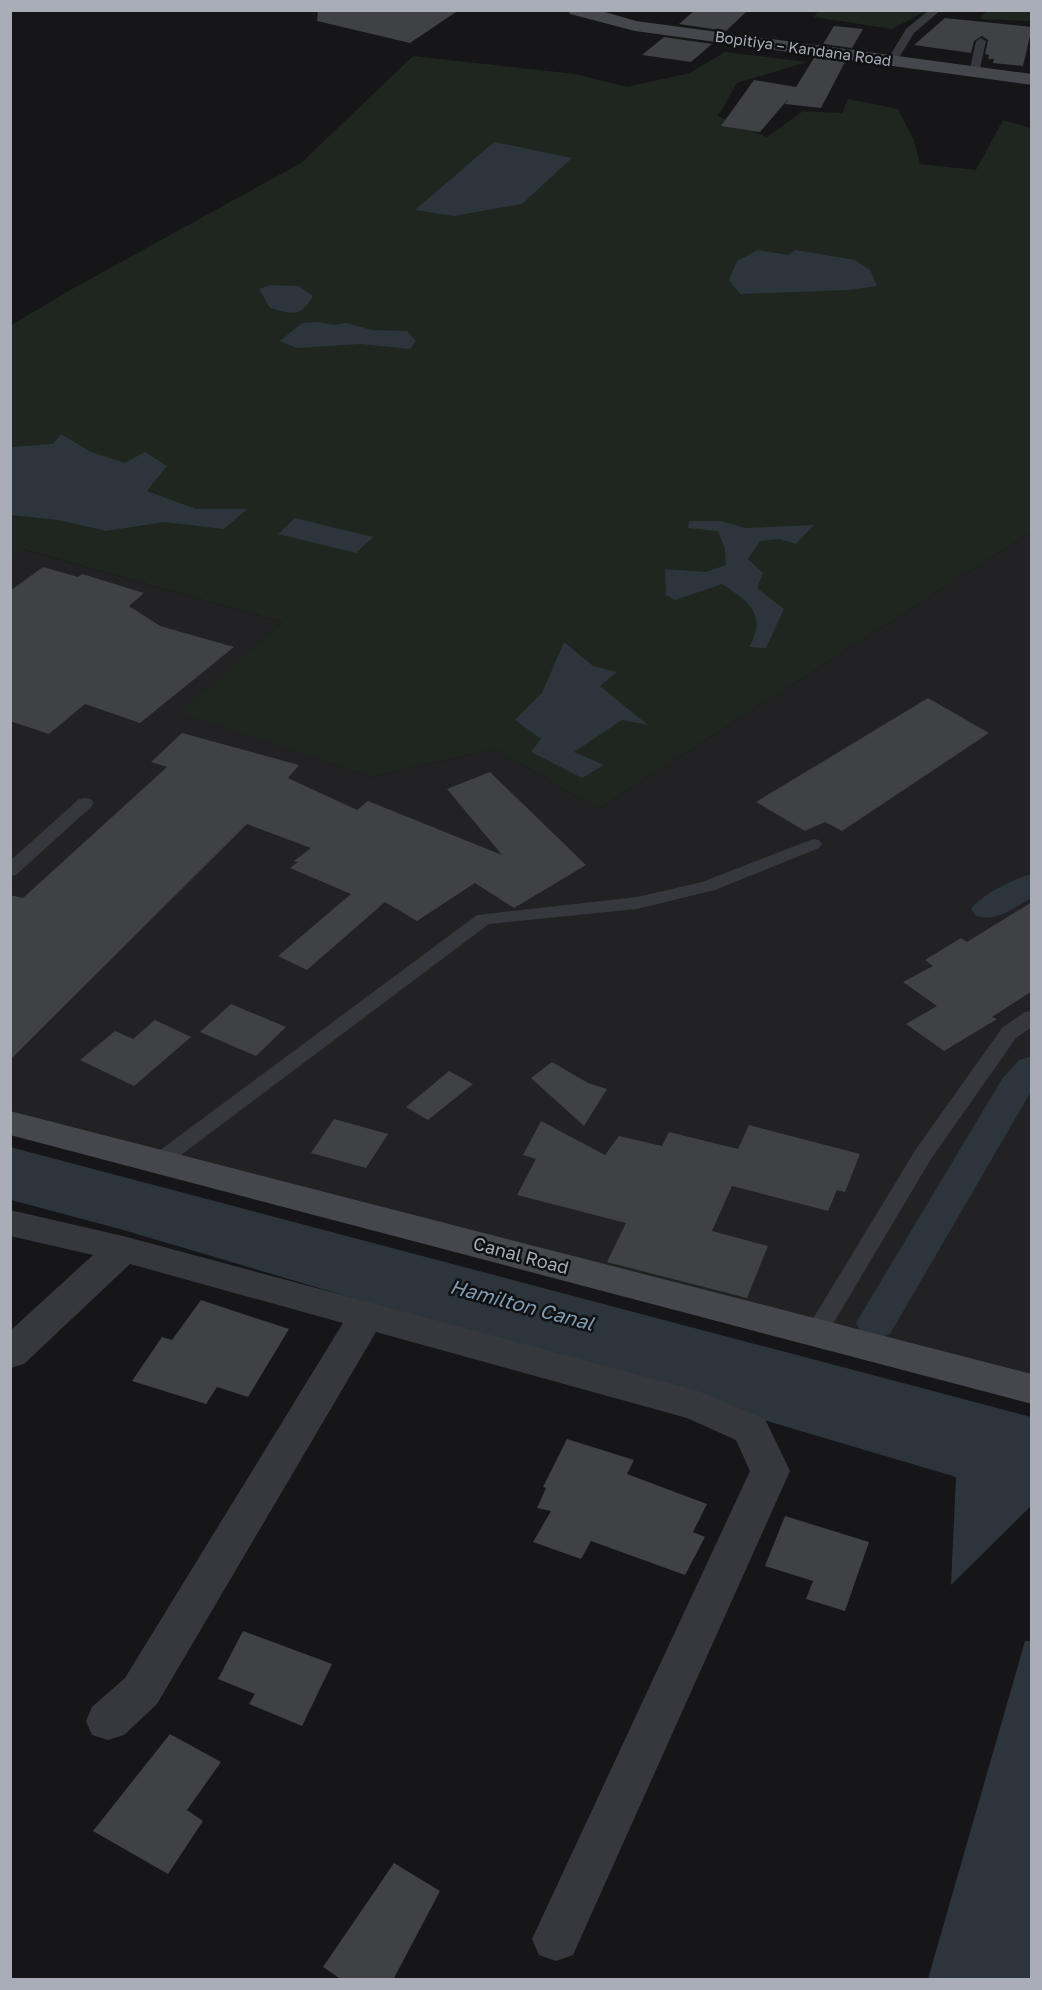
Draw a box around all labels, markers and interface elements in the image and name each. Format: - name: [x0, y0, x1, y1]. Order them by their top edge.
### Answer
- street label: Bopitiya – Kandana Road: [714, 27, 893, 69]
- street label: Canal Road: [471, 1232, 571, 1278]
- water label: Hamilton Canal: [448, 1273, 597, 1335]

